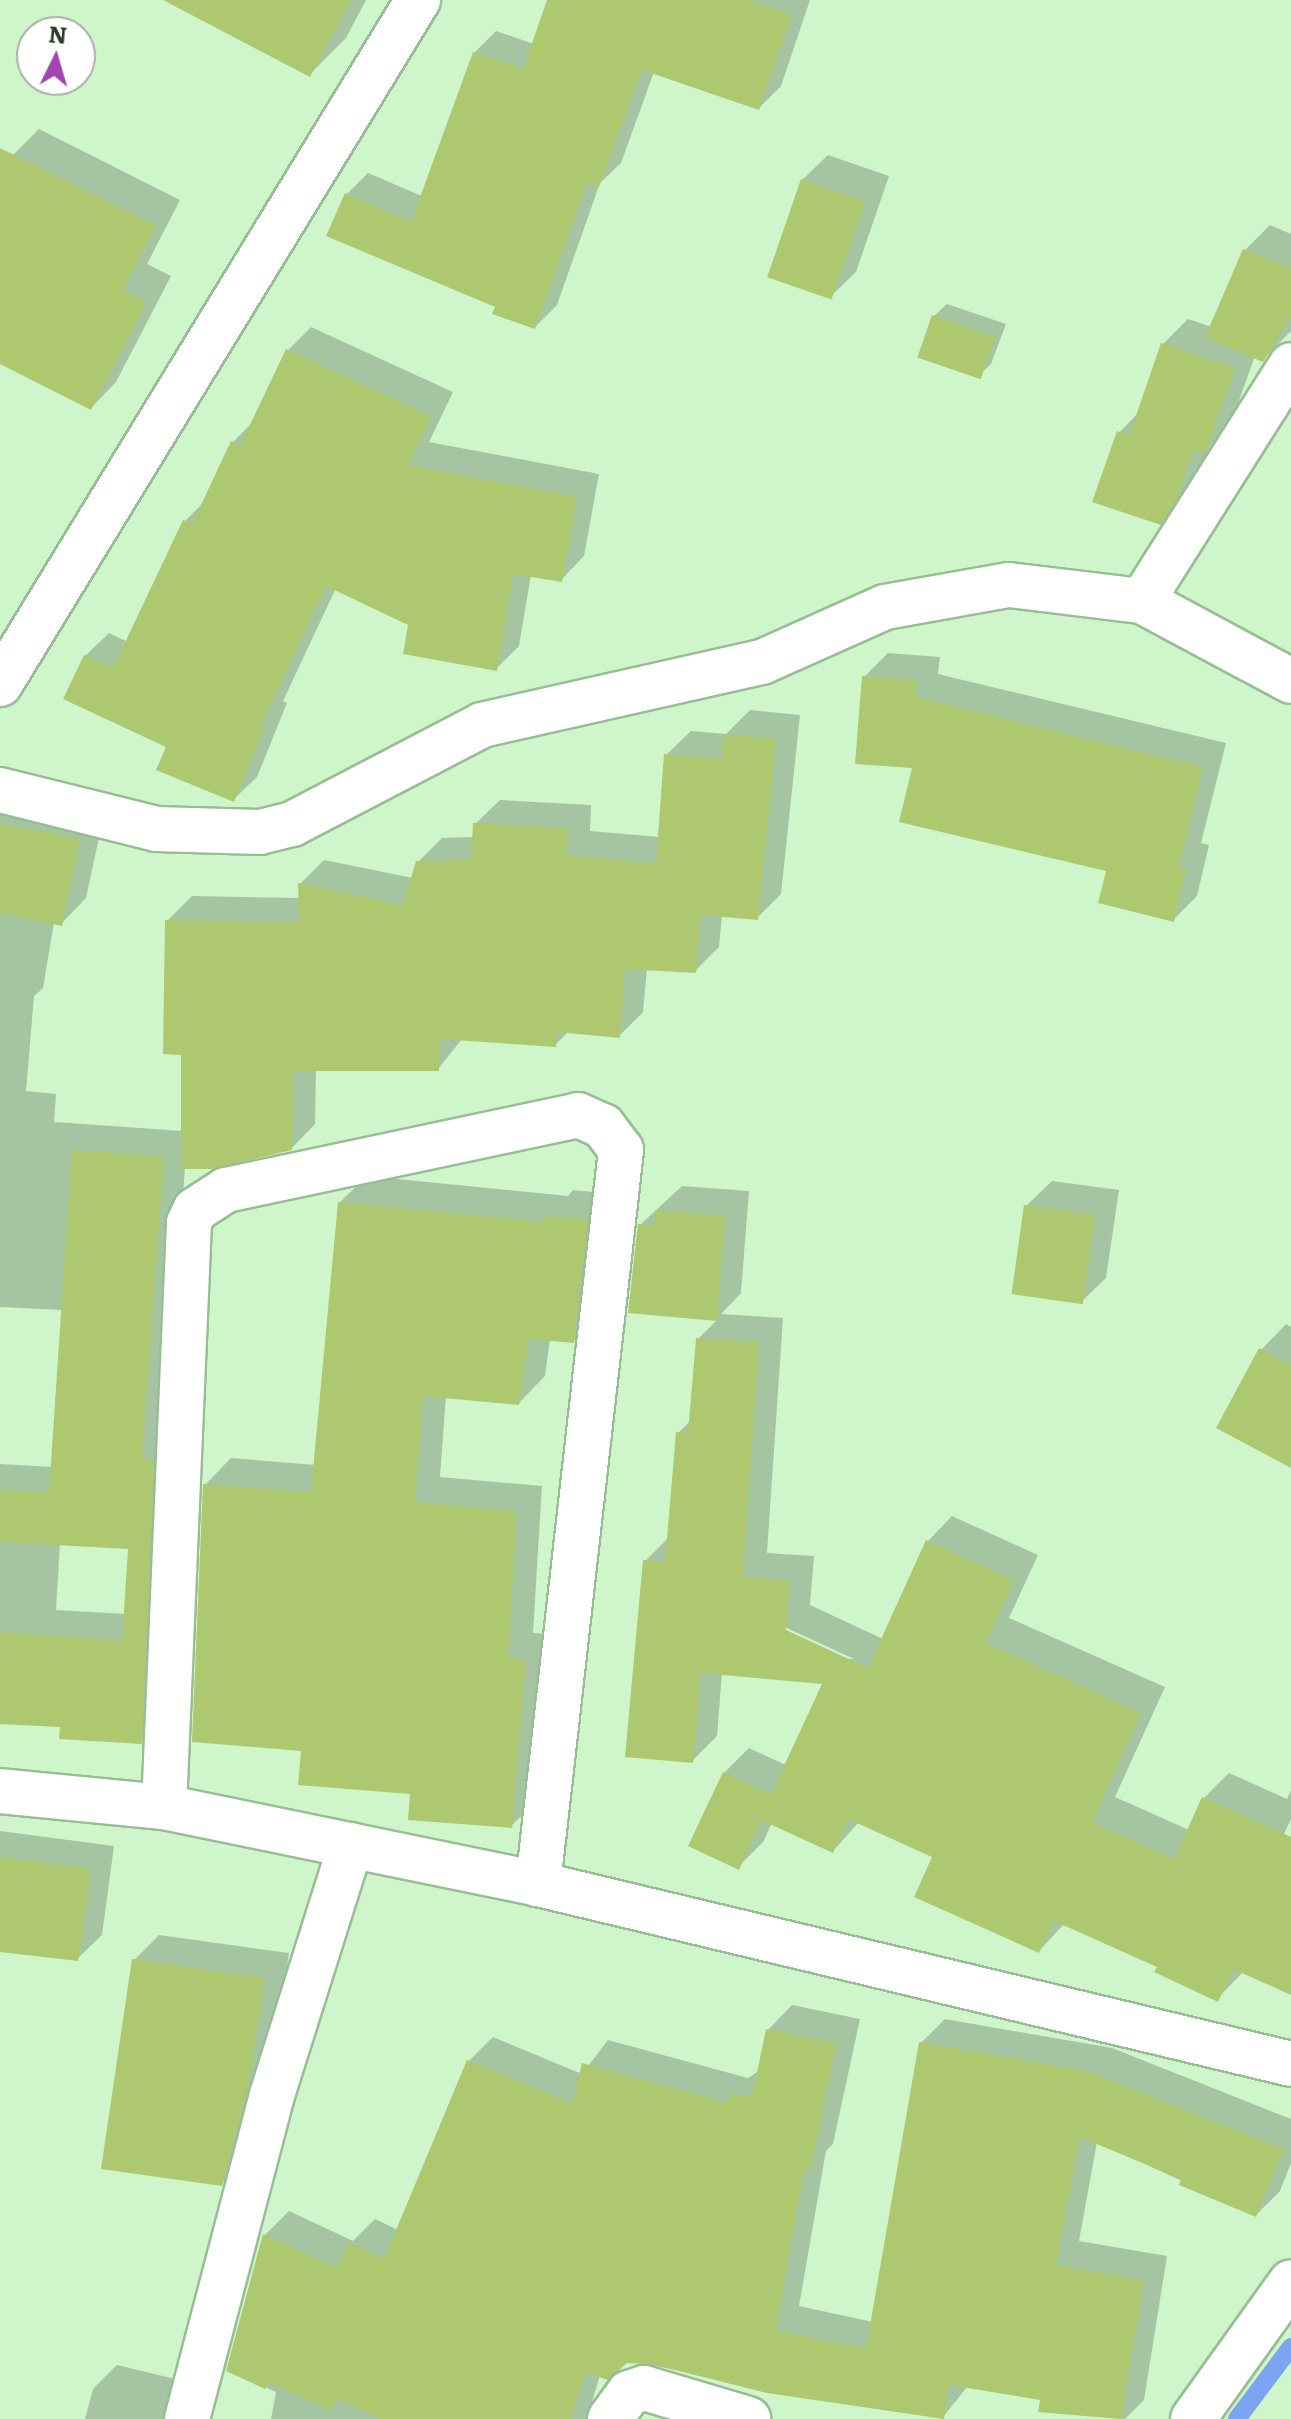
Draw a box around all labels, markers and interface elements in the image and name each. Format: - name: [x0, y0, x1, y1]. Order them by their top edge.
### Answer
- north arrow: [16, 16, 96, 96]
- text: N: [47, 16, 69, 51]

